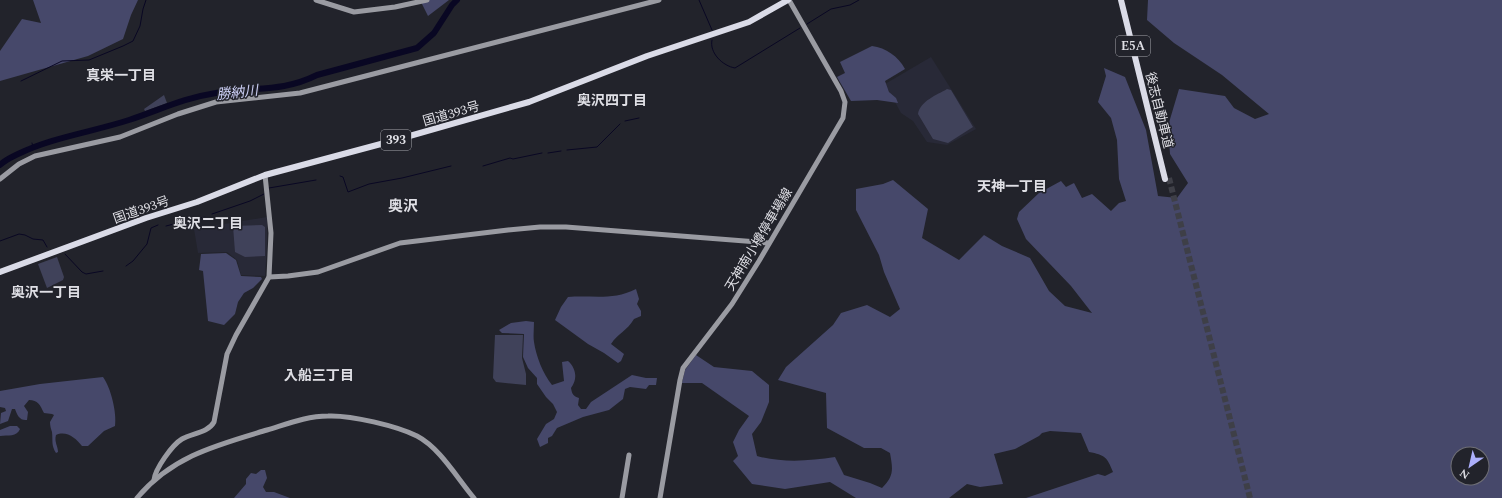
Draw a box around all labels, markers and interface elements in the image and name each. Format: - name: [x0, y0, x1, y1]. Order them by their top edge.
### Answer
- road number: E5A: [1116, 36, 1150, 56]
- district label: 真栄一丁目: [86, 65, 156, 86]
- street label: 後志自動車道: [1140, 70, 1178, 151]
- water label: 勝納川: [215, 80, 261, 105]
- district label: 奥沢四丁目: [577, 90, 647, 111]
- street label: 国道393号: [420, 96, 482, 132]
- road number: 393: [381, 130, 411, 150]
- district label: 天神一丁目: [977, 176, 1047, 197]
- street label: 天神南小樽停車場線: [720, 184, 798, 295]
- street label: 国道393号: [110, 191, 172, 229]
- district label: 奥沢: [388, 195, 418, 218]
- district label: 奥沢二丁目: [173, 213, 243, 234]
- district label: 奥沢一丁目: [11, 282, 81, 303]
- district label: 入船三丁目: [284, 365, 354, 386]
- north arrow: [1450, 446, 1490, 486]
- text: N: [1456, 464, 1473, 483]

